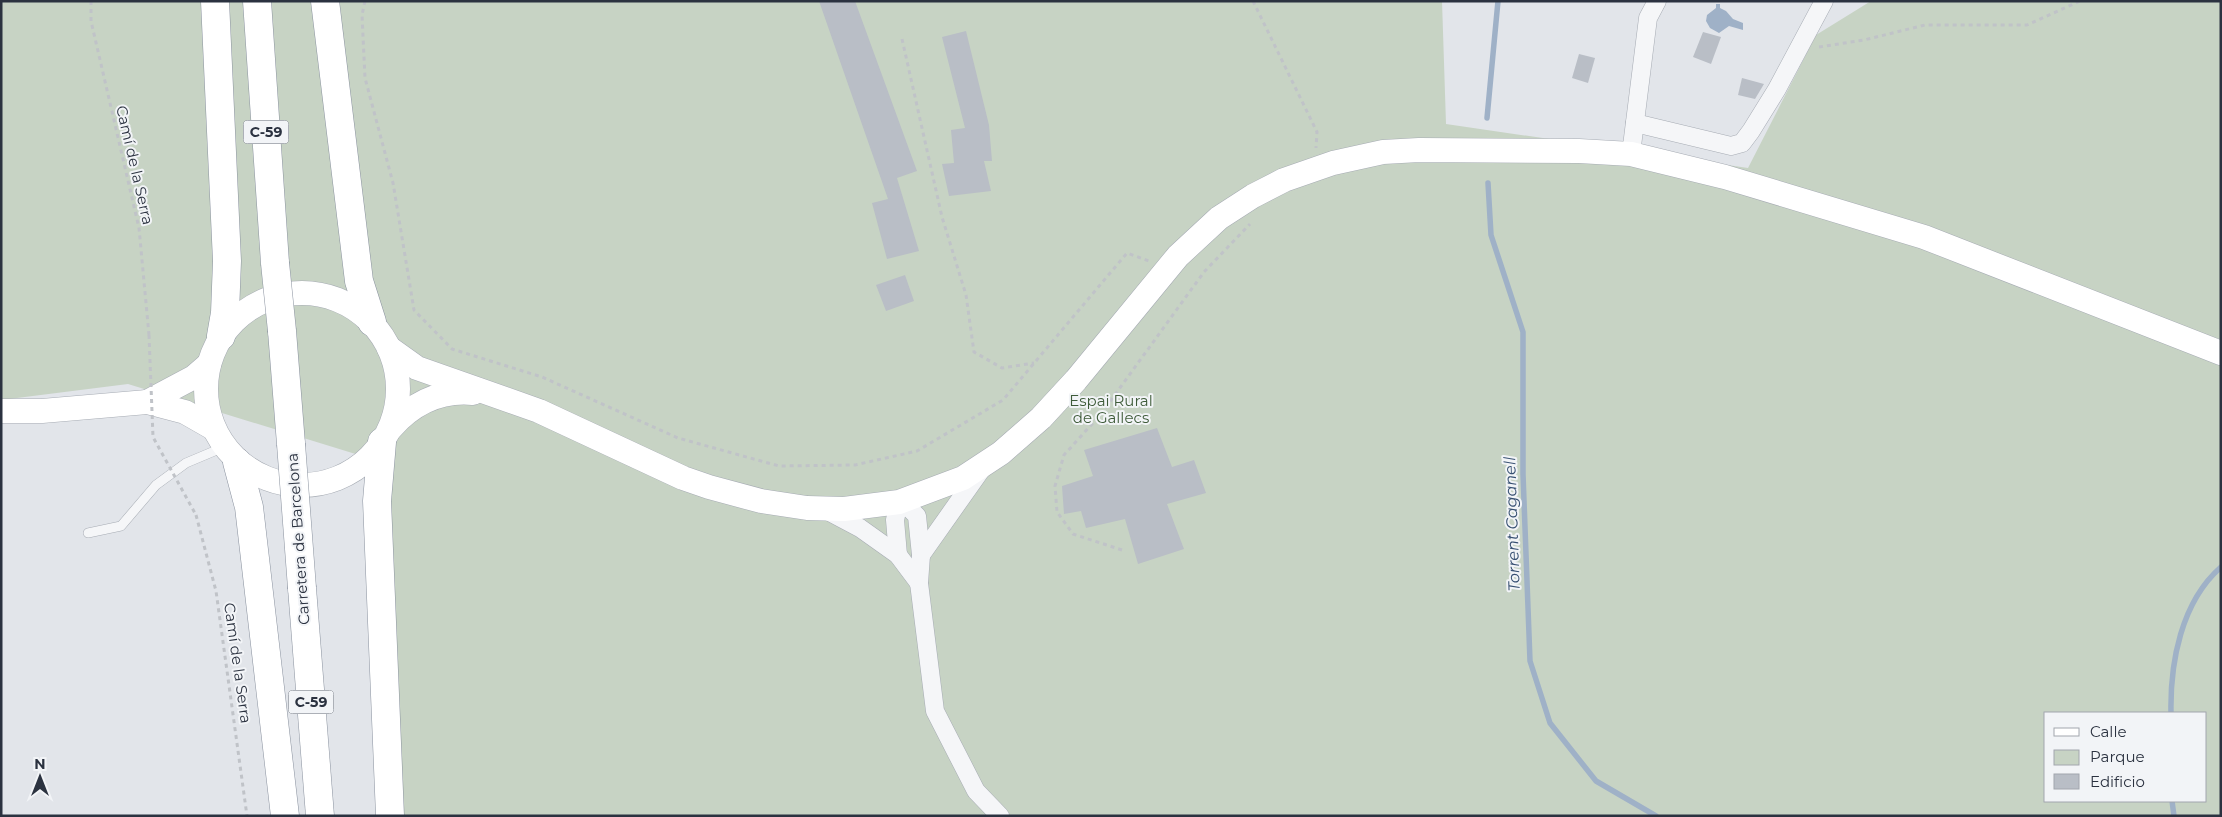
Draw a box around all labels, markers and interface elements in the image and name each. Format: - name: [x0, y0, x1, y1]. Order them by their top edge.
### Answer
- street label: Camí de la Serra: [112, 104, 158, 226]
- road number: C-59: [244, 120, 288, 144]
- park label: Espai Rural de Gallecs: [1069, 391, 1153, 427]
- street label: Carretera de Barcelona: [283, 452, 313, 626]
- water label: Torrent Caganell: [1500, 456, 1524, 592]
- street label: Camí de la Serra: [220, 601, 256, 725]
- road number: C-59: [288, 690, 334, 714]
- legend: [2044, 712, 2207, 802]
- text: Calle: [2090, 722, 2127, 741]
- text: Parque: [2090, 747, 2145, 766]
- north arrow: [15, 752, 65, 802]
- text: N: [34, 755, 46, 773]
- text: Edificio: [2090, 772, 2145, 791]

